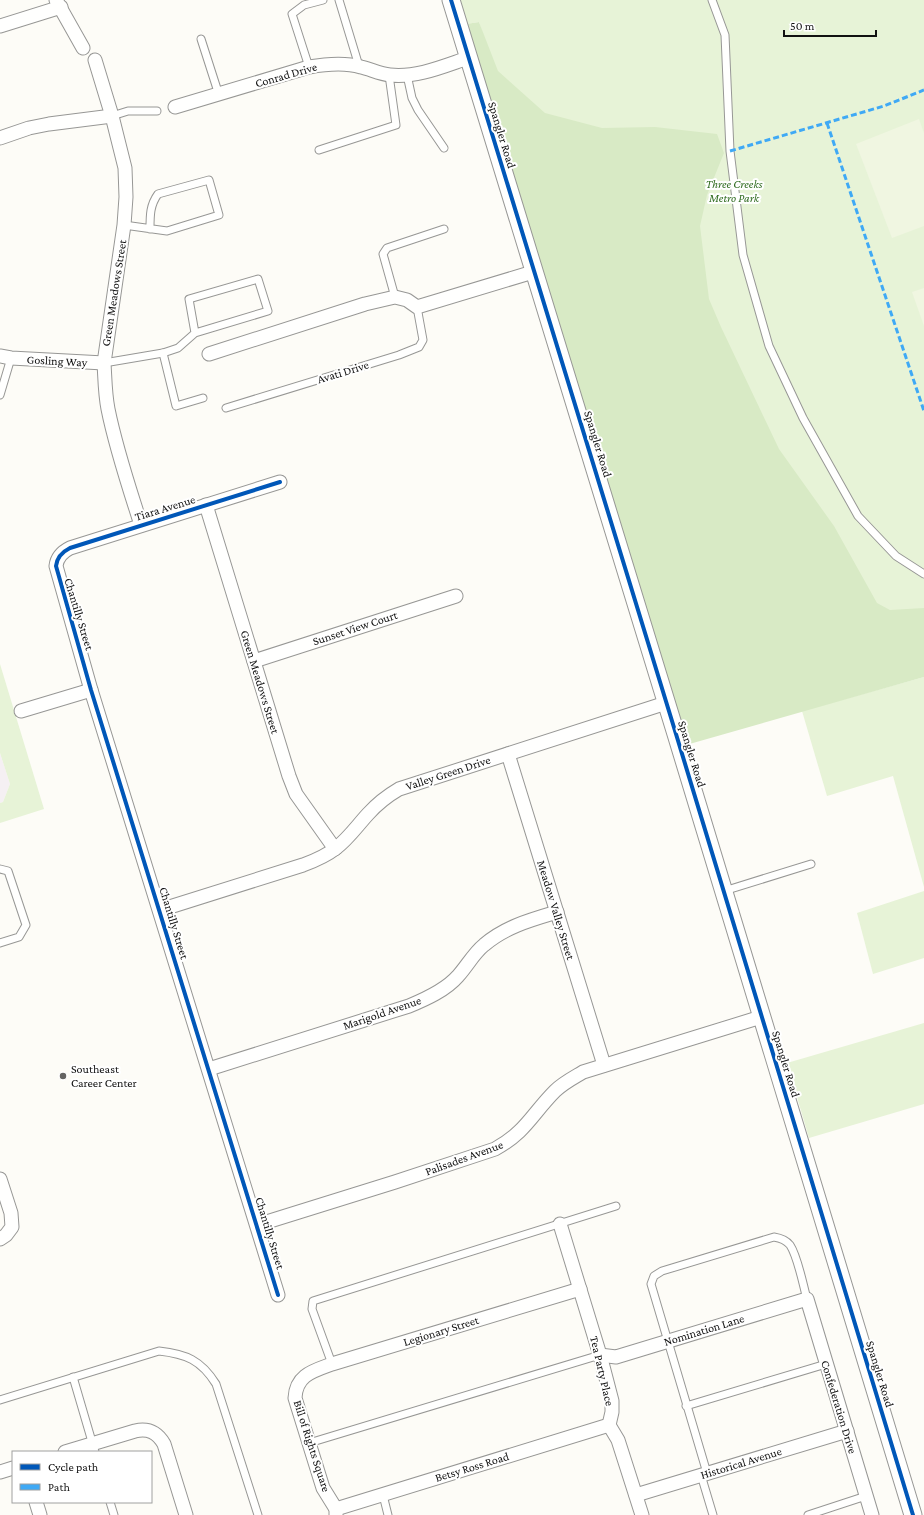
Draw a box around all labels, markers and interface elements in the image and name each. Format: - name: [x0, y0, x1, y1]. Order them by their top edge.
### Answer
- scale bar: [784, 12, 876, 38]
- text: 50 m: [790, 19, 815, 33]
- street label: Conrad Drive: [253, 59, 319, 91]
- street label: Spangler Road: [485, 100, 519, 171]
- park label: Three Creeks Metro Park: [706, 177, 763, 205]
- street label: Green Meadows Street: [99, 238, 129, 347]
- street label: Gosling Way: [26, 352, 88, 370]
- street label: Avati Drive: [316, 358, 370, 386]
- street label: Spangler Road: [581, 409, 615, 480]
- street label: Tiara Avenue: [133, 492, 197, 524]
- street label: Chantilly Street: [61, 576, 97, 653]
- street label: Sunset View Court: [311, 607, 400, 648]
- street label: Green Meadows Street: [238, 628, 283, 737]
- street label: Spangler Road: [675, 719, 709, 790]
- street label: Valley Green Drive: [404, 753, 492, 793]
- street label: Meadow Valley Street: [534, 859, 578, 962]
- street label: Chantilly Street: [156, 885, 192, 962]
- street label: Marigold Avenue: [341, 993, 423, 1033]
- street label: Spangler Road: [769, 1029, 803, 1100]
- place label: Southeast Career Center: [71, 1062, 138, 1090]
- marker: Southeast Career Center: [58, 1071, 68, 1081]
- street label: Palisades Avenue: [423, 1137, 505, 1179]
- street label: Chantilly Street: [252, 1195, 288, 1272]
- street label: Nomination Lane: [662, 1311, 746, 1349]
- street label: Legionary Street: [401, 1313, 481, 1349]
- street label: Tea Party Place: [587, 1335, 617, 1407]
- street label: Spangler Road: [863, 1339, 897, 1410]
- street label: Confederation Drive: [818, 1358, 860, 1456]
- street label: Bill of Rights Square: [291, 1398, 333, 1494]
- street label: Historical Avenue: [699, 1444, 783, 1482]
- street label: Betsy Ross Road: [433, 1449, 511, 1485]
- legend: [12, 1451, 152, 1503]
- text: Cycle path: [48, 1460, 99, 1474]
- text: Path: [48, 1480, 70, 1494]

